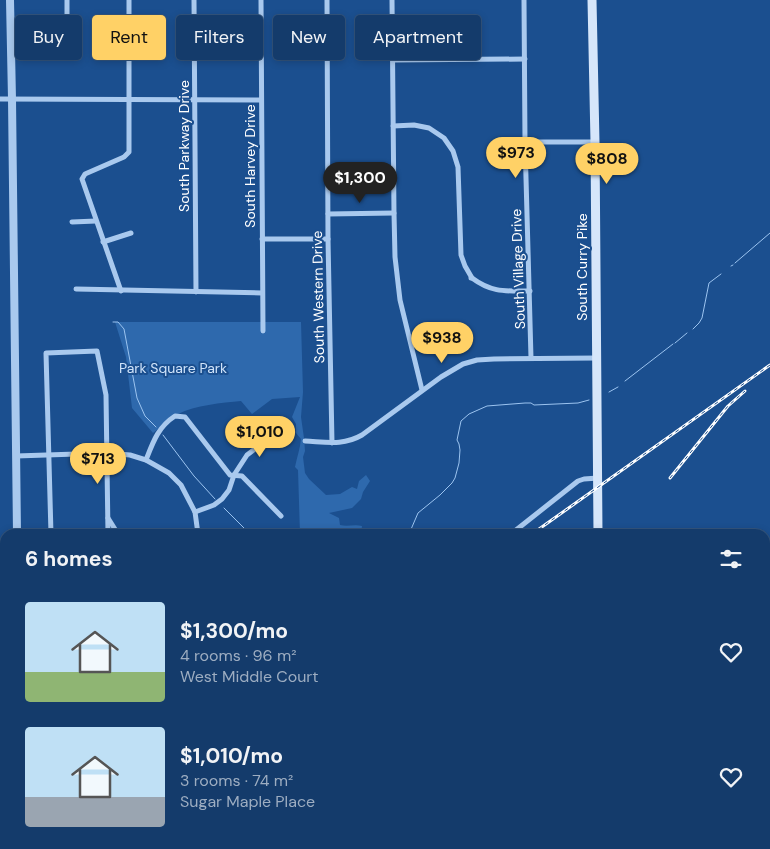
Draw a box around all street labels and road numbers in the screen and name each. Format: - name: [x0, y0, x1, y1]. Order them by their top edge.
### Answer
- street label: South Parkway Drive: [175, 80, 193, 212]
- street label: South Harvey Drive: [241, 104, 259, 228]
- street label: South Village Drive: [507, 208, 529, 330]
- street label: South Curry Pike: [573, 213, 591, 321]
- street label: South Western Drive: [308, 231, 328, 363]

